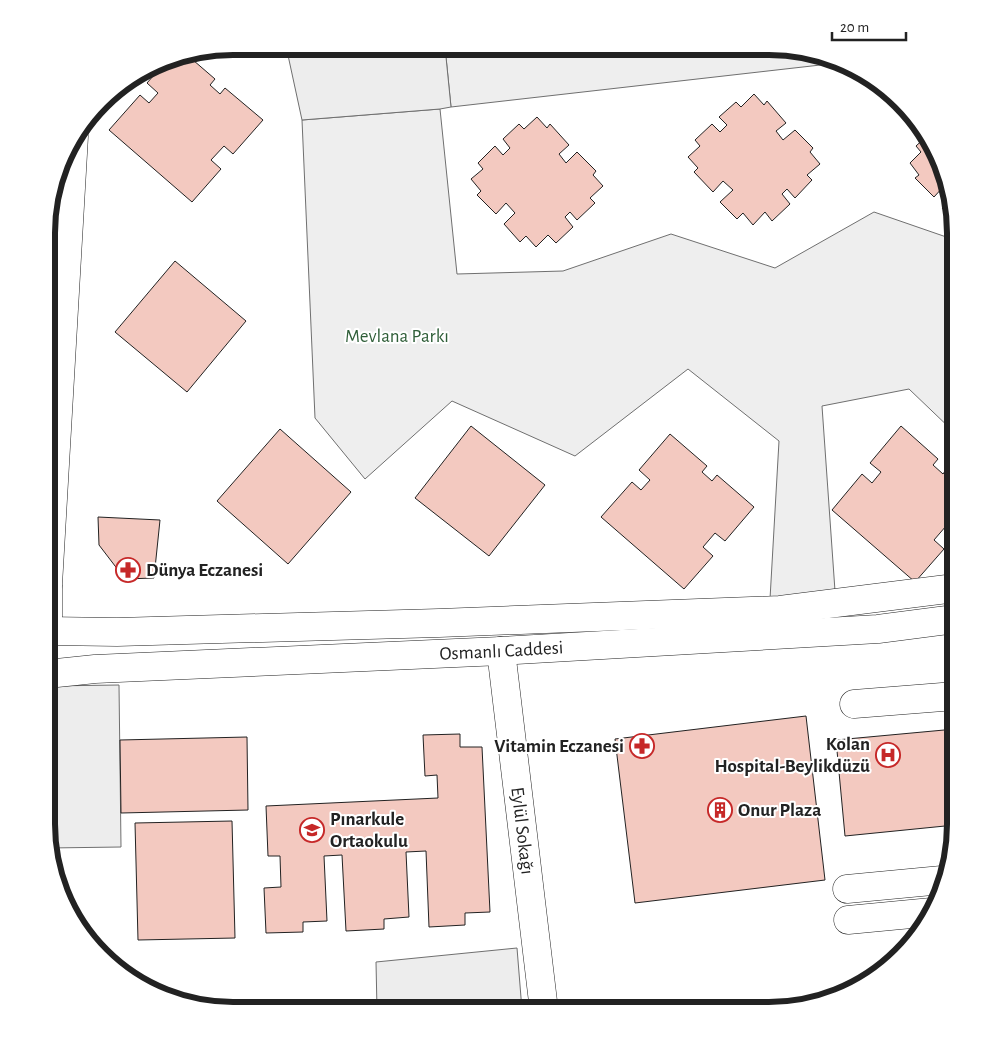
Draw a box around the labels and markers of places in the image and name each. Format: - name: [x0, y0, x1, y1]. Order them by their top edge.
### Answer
- pharmacy icon: Dünya Eczanesi: [115, 557, 141, 583]
- place label: Dünya Eczanesi: [146, 561, 263, 580]
- pharmacy icon: Vitamin Eczanesi: [629, 733, 655, 759]
- place label: Kolan Hospital-Beylikdüzü: [715, 735, 870, 776]
- place label: Vitamin Eczanesi: [494, 737, 624, 756]
- hospital icon: Kolan Hospital-Beylikdüzü: [875, 742, 901, 768]
- building icon: Onur Plaza: [707, 797, 733, 823]
- place label: Onur Plaza: [738, 801, 821, 820]
- place label: Pınarkule Ortaokulu: [330, 810, 408, 851]
- school or university icon: Pınarkule Ortaokulu: [299, 817, 325, 843]

